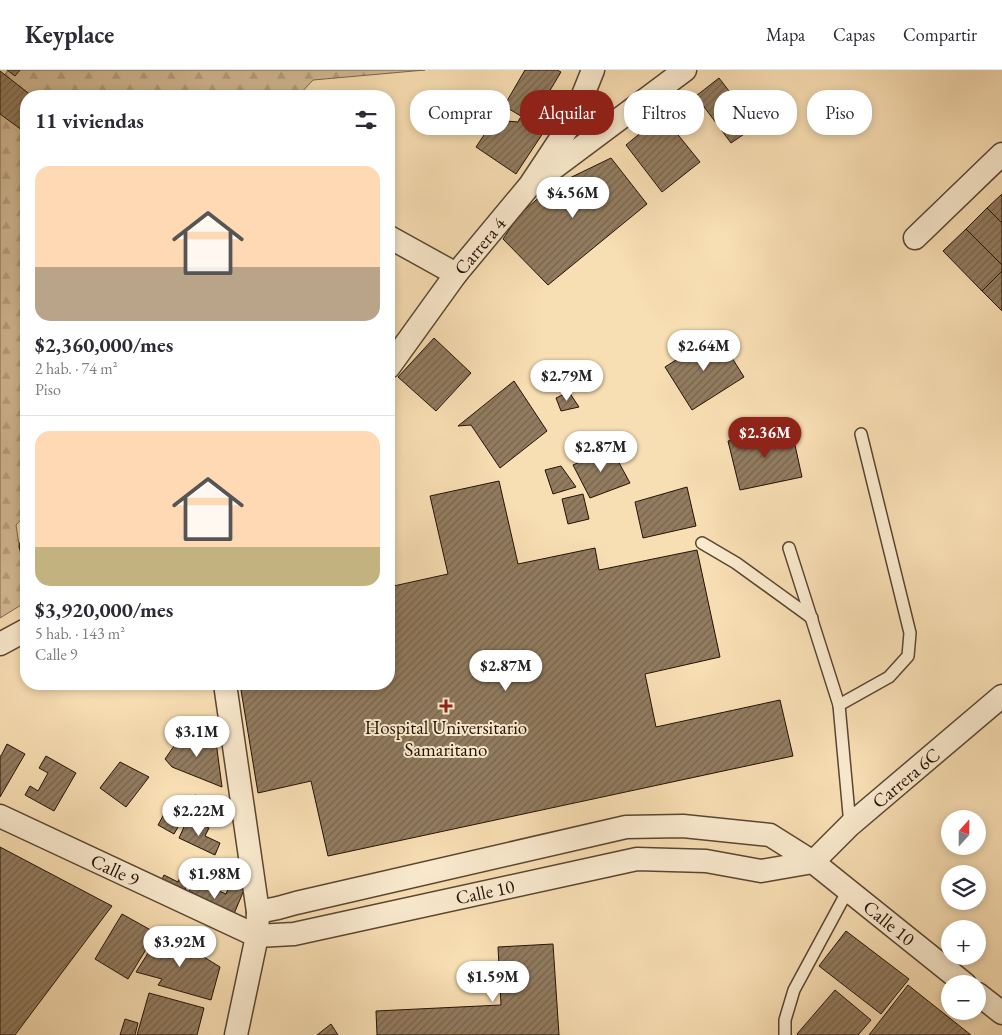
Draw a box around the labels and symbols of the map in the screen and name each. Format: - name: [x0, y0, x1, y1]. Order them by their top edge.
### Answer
- pin: $4.56M: [532, 176, 614, 219]
- street label: Carrera 4: [449, 211, 512, 280]
- pin: $2.64M: [663, 330, 745, 372]
- pin: $2.79M: [526, 360, 608, 402]
- pin: $2.36M: [724, 416, 806, 459]
- pin: $2.87M: [560, 430, 642, 473]
- pin: $2.87M: [465, 650, 547, 692]
- marker: Hospital Universitario Samaritano: [439, 699, 453, 713]
- place label: Hospital Universitario Samaritano: [365, 715, 527, 762]
- pin: $3.1M: [162, 716, 232, 758]
- street label: Carrera 6C: [867, 742, 945, 814]
- pin: $2.22M: [158, 794, 240, 837]
- north arrow: [941, 810, 986, 855]
- street label: Calle 9: [87, 848, 143, 892]
- pin: $1.98M: [174, 858, 256, 900]
- street label: Calle 10: [453, 874, 517, 910]
- street label: Calle 10: [858, 895, 920, 951]
- pin: $3.92M: [139, 926, 221, 968]
- pin: $1.59M: [452, 960, 534, 1003]

